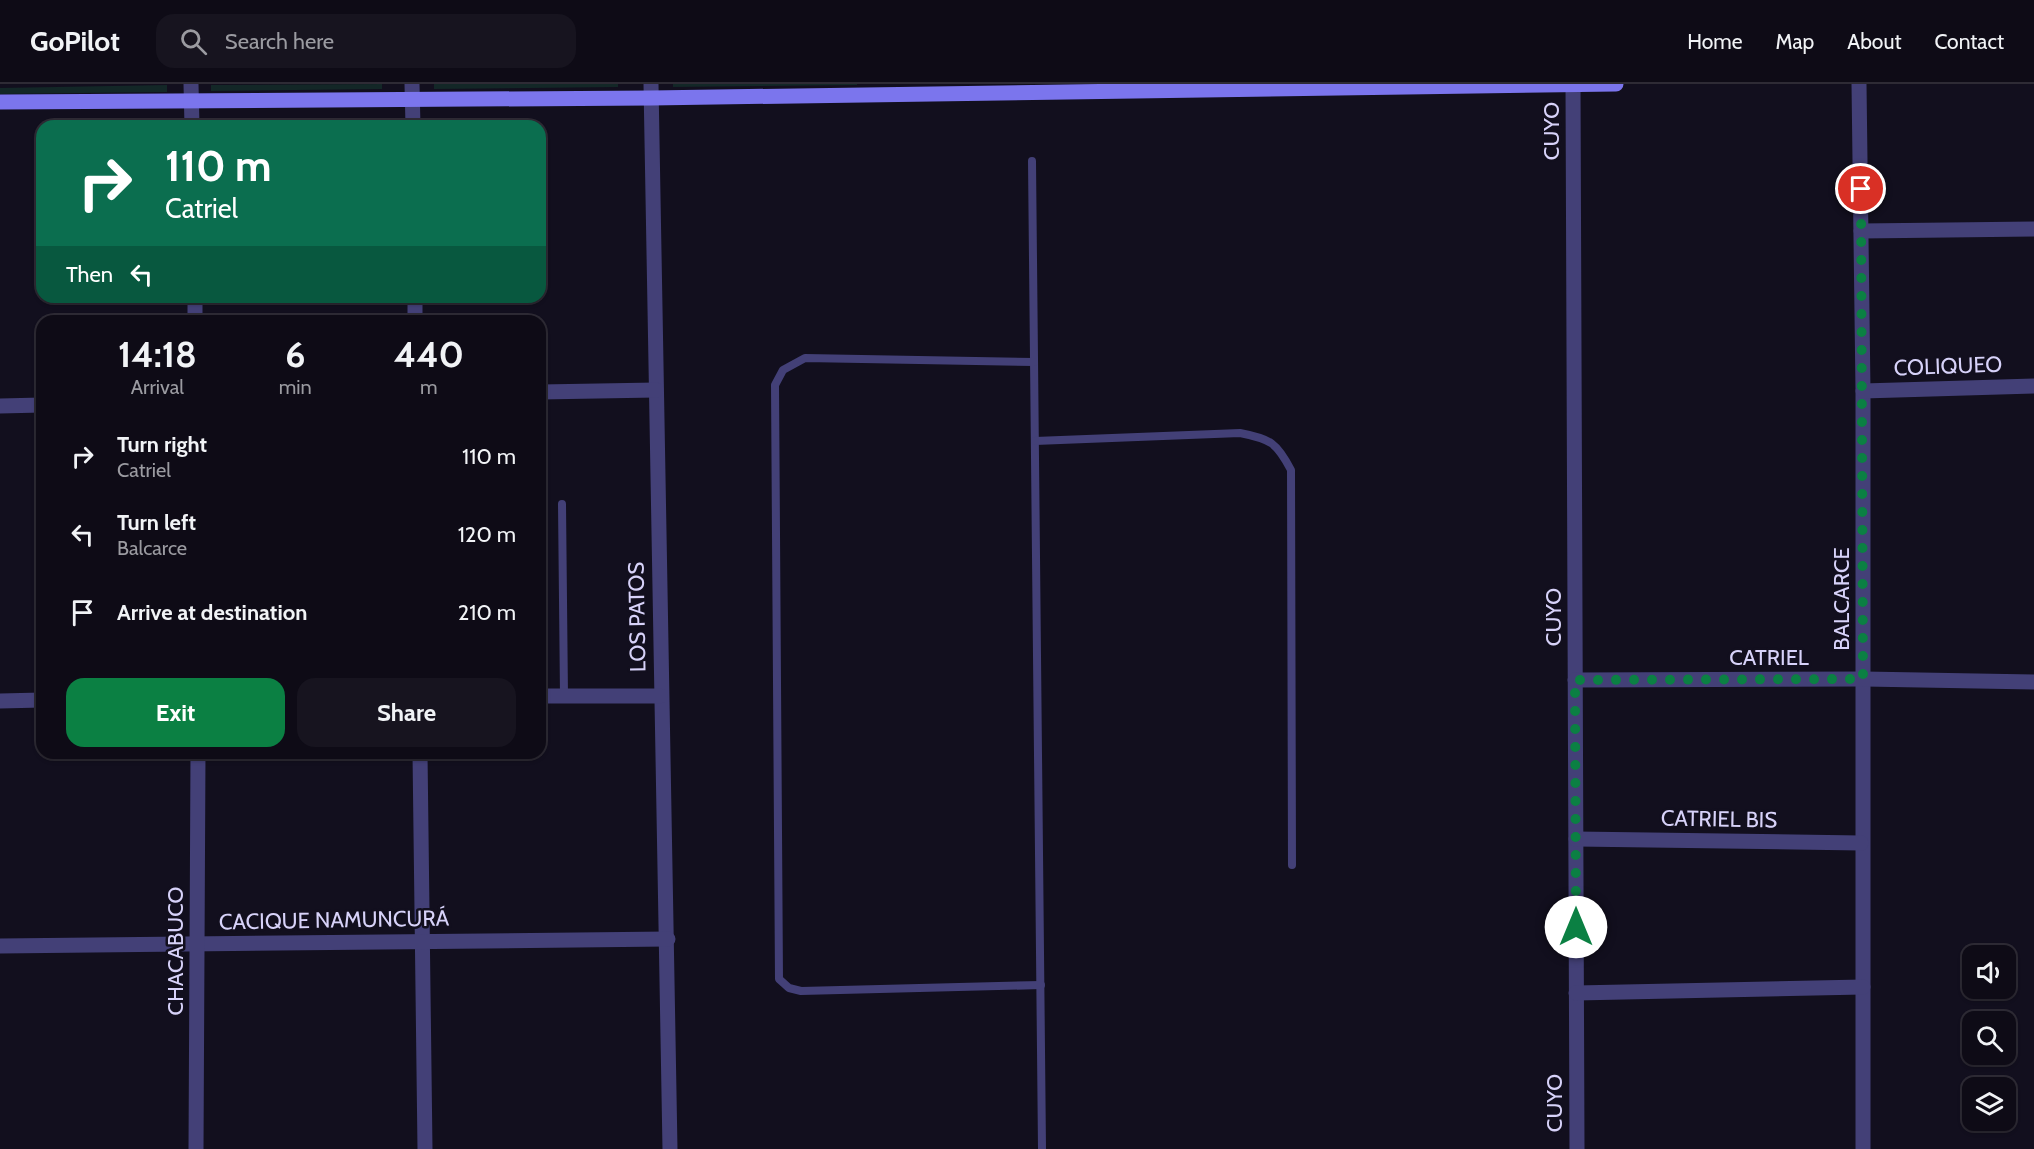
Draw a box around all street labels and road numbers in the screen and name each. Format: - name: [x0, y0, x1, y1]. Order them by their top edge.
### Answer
- street label: CUYO: [1538, 102, 1565, 160]
- street label: COLIQUEO: [1893, 351, 2003, 381]
- street label: BALCARCE: [1828, 547, 1855, 651]
- street label: LOS PATOS: [623, 561, 651, 672]
- street label: CUYO: [1540, 588, 1567, 646]
- street label: CATRIEL: [1729, 644, 1809, 671]
- street label: CATRIEL BIS: [1661, 804, 1778, 834]
- street label: CHACABUCO: [162, 887, 189, 1015]
- street label: CACIQUE NAMUNCURÁ: [219, 904, 450, 936]
- street label: CUYO: [1541, 1074, 1568, 1132]

